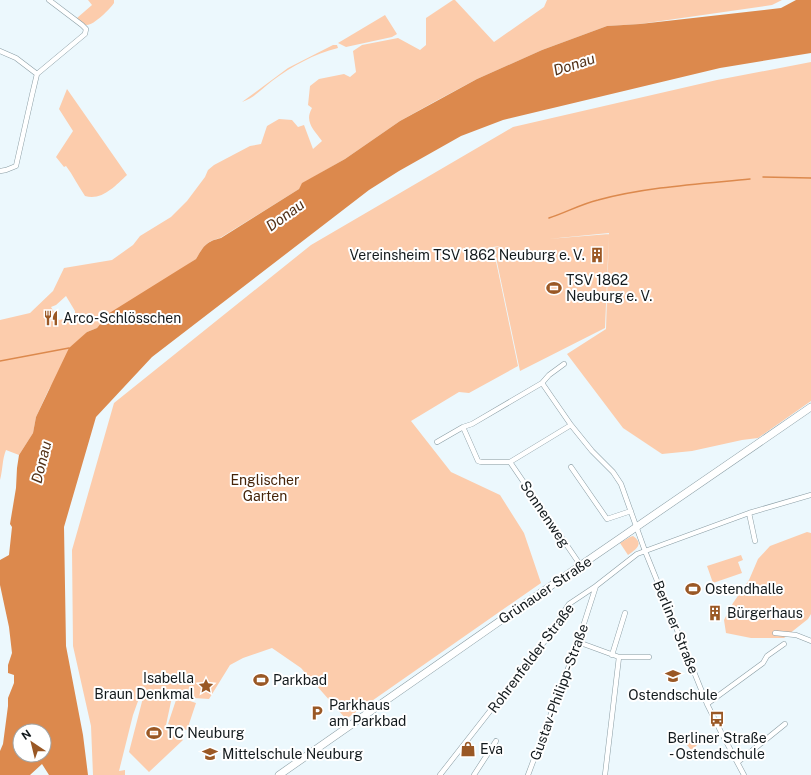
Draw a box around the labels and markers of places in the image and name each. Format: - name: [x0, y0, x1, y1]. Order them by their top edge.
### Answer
- building icon: Vereinsheim TSV 1862 Neuburg e. V.: [588, 246, 606, 264]
- place label: Vereinsheim TSV 1862 Neuburg e. V.: [350, 247, 585, 263]
- place label: TSV 1862 Neuburg e. V.: [566, 272, 652, 304]
- sports icon: TSV 1862 Neuburg e. V.: [545, 279, 563, 297]
- restaurant icon: Arco-Schlösschen: [42, 309, 60, 327]
- place label: Arco-Schlösschen: [63, 310, 181, 326]
- sports icon: Ostendhalle: [684, 580, 702, 598]
- place label: Ostendhalle: [705, 581, 784, 597]
- building icon: Bürgerhaus: [706, 604, 724, 622]
- place label: Bürgerhaus: [727, 605, 803, 621]
- school or university icon: Ostendschule: [664, 667, 682, 685]
- place label: Isabella Braun Denkmal: [94, 670, 194, 702]
- sports icon: Parkbad: [252, 671, 270, 689]
- place label: Parkbad: [273, 672, 327, 688]
- place icon: Isabella Braun Denkmal: [197, 677, 215, 695]
- place label: Ostendschule: [628, 687, 718, 703]
- place label: Parkhaus am Parkbad: [329, 697, 406, 729]
- parking icon: Parkhaus am Parkbad: [308, 704, 326, 722]
- bus stop icon: Berliner Straße - Ostendschule: [708, 710, 726, 728]
- sports icon: TC Neuburg: [145, 724, 163, 742]
- place label: TC Neuburg: [166, 725, 245, 741]
- place label: Berliner Straße - Ostendschule: [667, 730, 767, 762]
- shop icon: Eva: [459, 740, 477, 758]
- place label: Eva: [480, 741, 503, 757]
- school or university icon: Mittelschule Neuburg: [201, 745, 219, 763]
- place label: Mittelschule Neuburg: [222, 746, 363, 762]

